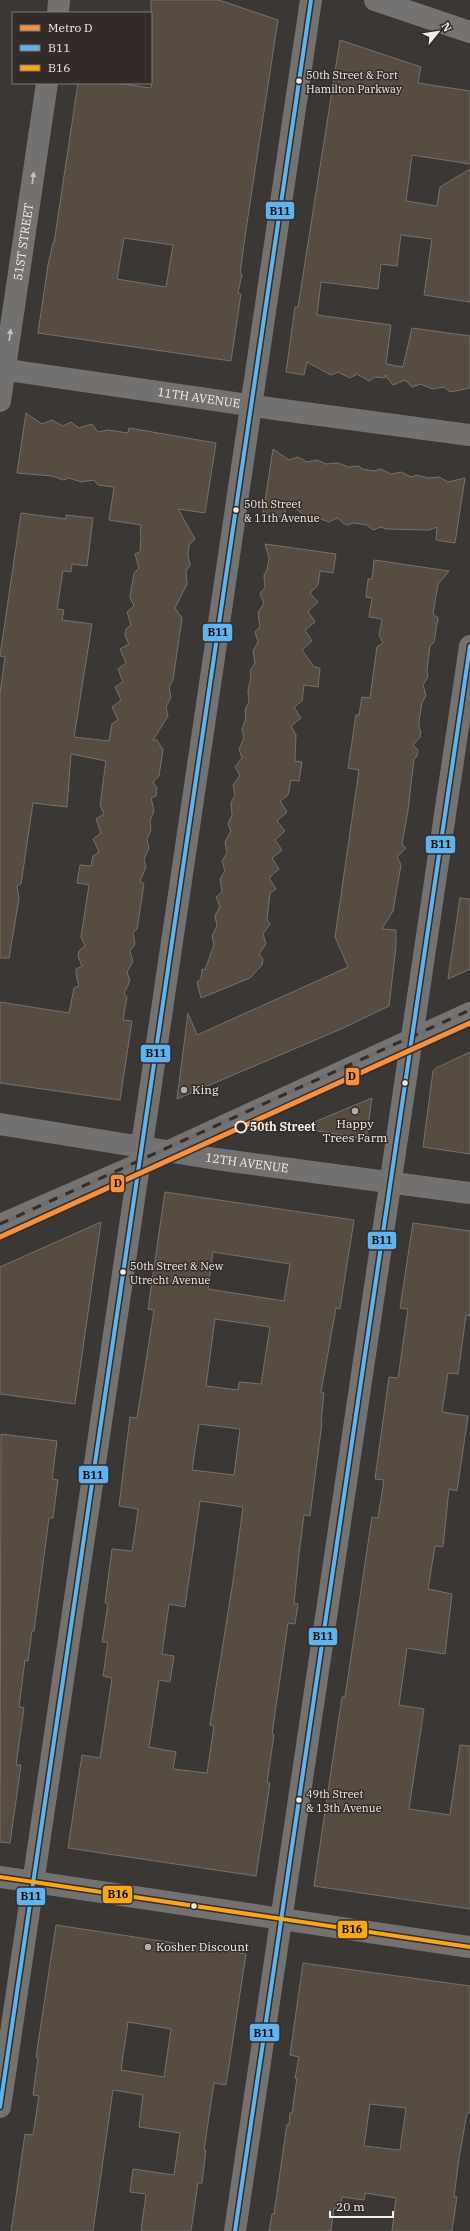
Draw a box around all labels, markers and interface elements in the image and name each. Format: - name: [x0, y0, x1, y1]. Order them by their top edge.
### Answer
- legend: [12, 12, 152, 84]
- north arrow: [418, 12, 458, 52]
- text: Metro D: [48, 20, 92, 35]
- text: N: [438, 20, 455, 35]
- text: B11: [48, 40, 70, 55]
- text: B16: [48, 60, 70, 75]
- place label: 50th Street & Fort Hamilton Parkway: [306, 68, 402, 96]
- marker: 50th Street & Fort Hamilton Parkway: [294, 76, 304, 86]
- one-way arrow: [30, 172, 36, 185]
- line badge: B11: [265, 201, 295, 220]
- street label: 51ST STREET: [10, 202, 36, 281]
- text: B11: [270, 204, 291, 218]
- one-way arrow: [7, 329, 13, 341]
- street label: 11TH AVENUE: [156, 384, 241, 411]
- place label: 50th Street & 11th Avenue: [244, 497, 320, 525]
- marker: 50th Street & 11th Avenue: [231, 505, 241, 515]
- line badge: B11: [202, 623, 233, 642]
- text: B11: [208, 625, 229, 639]
- line badge: B11: [425, 835, 456, 854]
- text: B11: [431, 837, 452, 851]
- line badge: B11: [140, 1044, 171, 1063]
- text: B11: [146, 1046, 167, 1060]
- line badge: D: [345, 1067, 360, 1086]
- text: D: [348, 1069, 356, 1083]
- unlabelled marker: [400, 1078, 410, 1088]
- place label: King: [192, 1082, 219, 1097]
- marker: King: [179, 1085, 189, 1095]
- marker: Happy Trees Farm: [350, 1106, 360, 1116]
- place label: Happy Trees Farm: [323, 1116, 388, 1145]
- place label: 50th Street: [250, 1119, 316, 1134]
- marker: 50th Street: [234, 1120, 248, 1134]
- street label: 12TH AVENUE: [204, 1149, 289, 1176]
- line badge: D: [110, 1174, 125, 1193]
- text: D: [114, 1176, 122, 1190]
- line badge: B11: [367, 1231, 397, 1250]
- text: B11: [372, 1233, 393, 1247]
- place label: 50th Street & New Utrecht Avenue: [130, 1259, 224, 1287]
- marker: 50th Street & New Utrecht Avenue: [118, 1267, 128, 1277]
- line badge: B11: [78, 1465, 109, 1484]
- text: B11: [83, 1468, 104, 1482]
- line badge: B11: [308, 1627, 338, 1646]
- text: B11: [313, 1629, 334, 1643]
- place label: 49th Street & 13th Avenue: [306, 1787, 382, 1815]
- marker: 49th Street & 13th Avenue: [294, 1795, 304, 1805]
- line badge: B16: [102, 1885, 133, 1904]
- line badge: B11: [16, 1887, 46, 1906]
- text: B16: [108, 1887, 129, 1901]
- text: B11: [21, 1889, 42, 1903]
- unlabelled marker: [189, 1901, 199, 1911]
- line badge: B16: [337, 1920, 368, 1939]
- text: B16: [342, 1922, 363, 1936]
- place label: Kosher Discount: [156, 1939, 249, 1954]
- marker: Kosher Discount: [143, 1942, 153, 1952]
- line badge: B11: [249, 2023, 280, 2042]
- text: B11: [254, 2026, 275, 2040]
- scale bar: [330, 2193, 393, 2219]
- text: 20 m: [336, 2199, 365, 2214]

